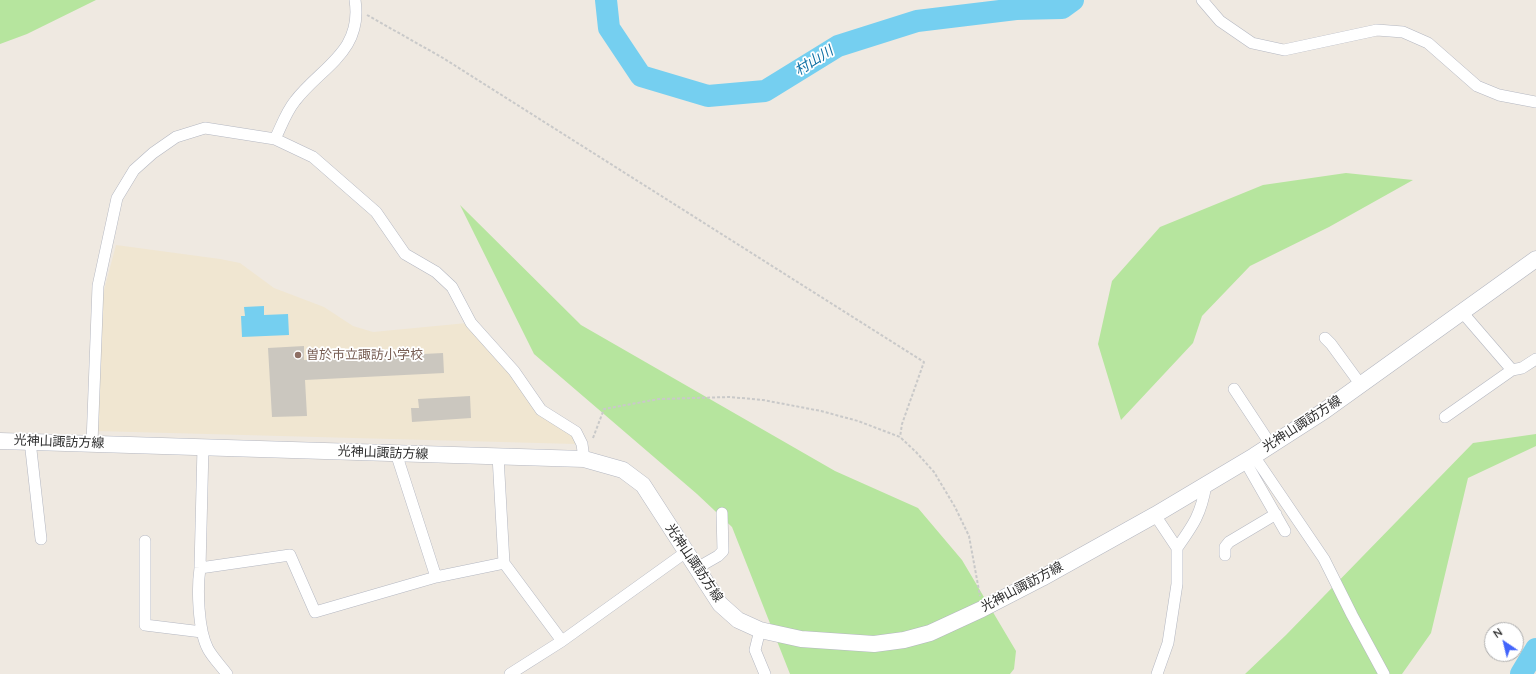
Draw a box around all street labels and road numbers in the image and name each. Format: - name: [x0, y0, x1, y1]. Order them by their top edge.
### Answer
- street label: 光神山諏訪方線: [1260, 393, 1344, 455]
- street label: 光神山諏訪方線: [13, 433, 105, 451]
- street label: 光神山諏訪方線: [337, 444, 429, 462]
- street label: 光神山諏訪方線: [662, 521, 726, 605]
- street label: 光神山諏訪方線: [978, 559, 1066, 615]

